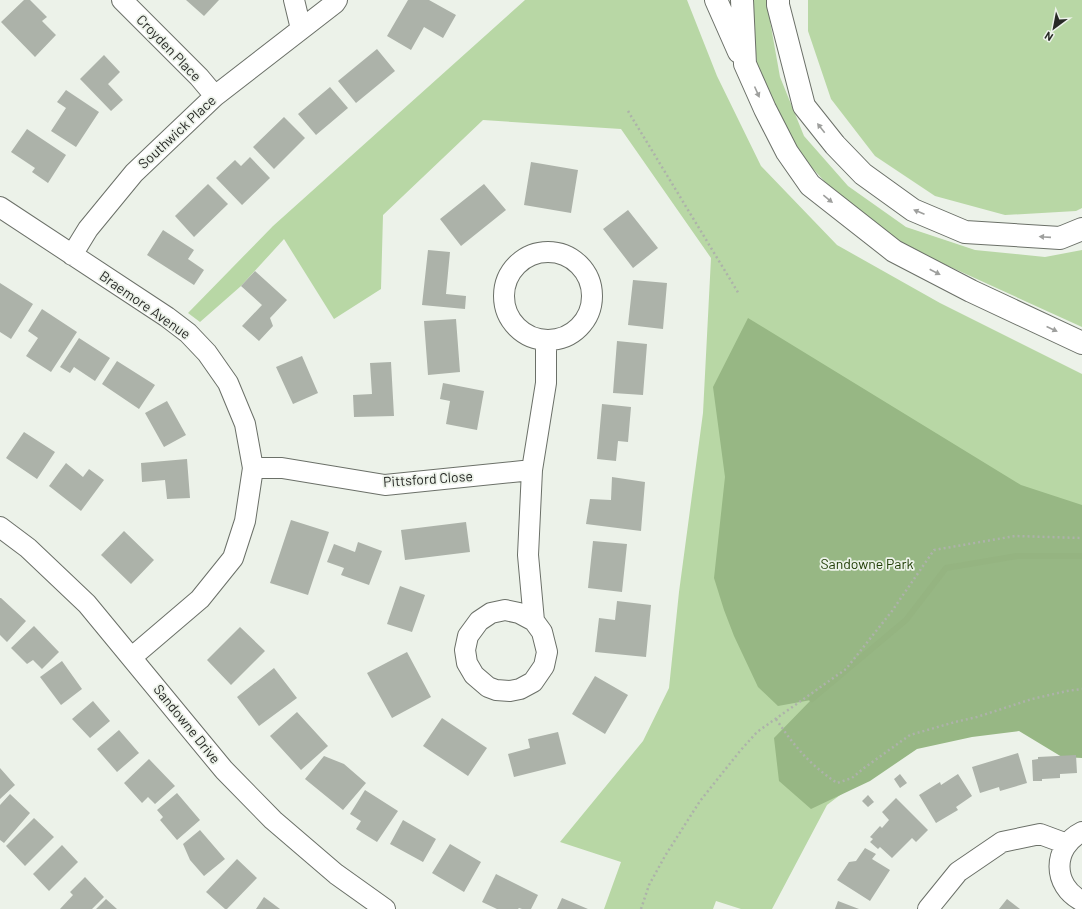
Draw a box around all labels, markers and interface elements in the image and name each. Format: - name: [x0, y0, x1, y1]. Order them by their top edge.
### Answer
- north arrow: [1034, 8, 1074, 48]
- street label: Croyden Place: [133, 11, 205, 84]
- text: N: [1042, 29, 1055, 44]
- one-way arrow: [754, 87, 760, 98]
- street label: Southwick Place: [134, 91, 219, 172]
- one-way arrow: [817, 122, 826, 133]
- one-way arrow: [823, 195, 833, 204]
- one-way arrow: [912, 209, 924, 215]
- one-way arrow: [1038, 233, 1051, 240]
- street label: Braemore Avenue: [96, 267, 194, 342]
- one-way arrow: [929, 269, 941, 275]
- one-way arrow: [1046, 326, 1058, 332]
- street label: Pittsford Close: [383, 467, 473, 490]
- park label: Sandowne Park: [820, 555, 914, 572]
- street label: Sandowne Drive: [150, 681, 224, 767]

